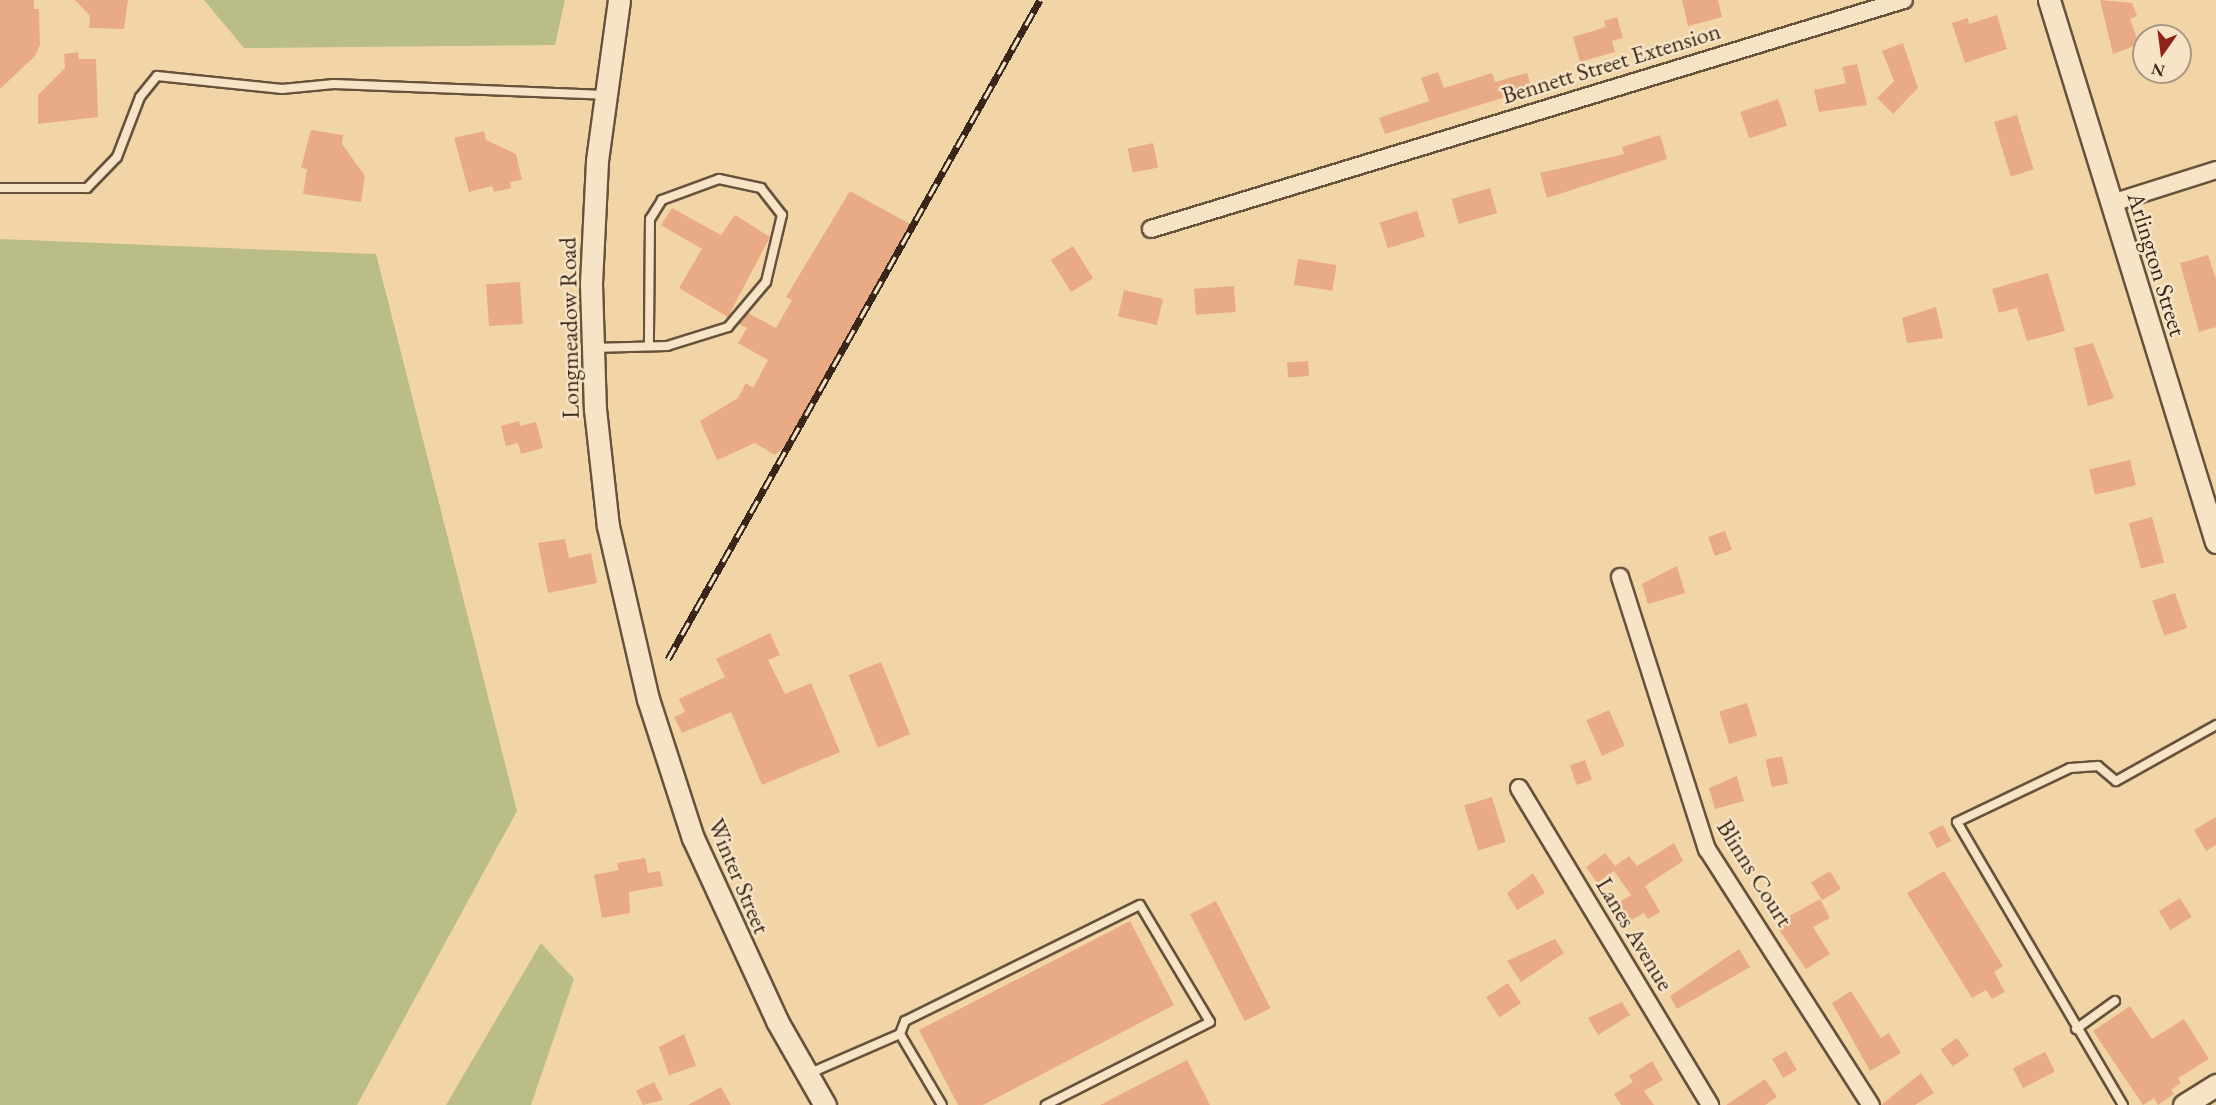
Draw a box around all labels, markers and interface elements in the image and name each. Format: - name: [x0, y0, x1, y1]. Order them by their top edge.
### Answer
- street label: Bennett Street Extension: [1498, 16, 1724, 110]
- north arrow: [2132, 24, 2192, 84]
- text: N: [2149, 58, 2167, 82]
- street label: Arlington Street: [2121, 189, 2193, 339]
- street label: Longmeadow Road: [553, 237, 585, 419]
- street label: Winter Street: [702, 814, 776, 938]
- street label: Blinns Court: [1711, 814, 1799, 932]
- street label: Lanes Avenue: [1590, 872, 1680, 996]

